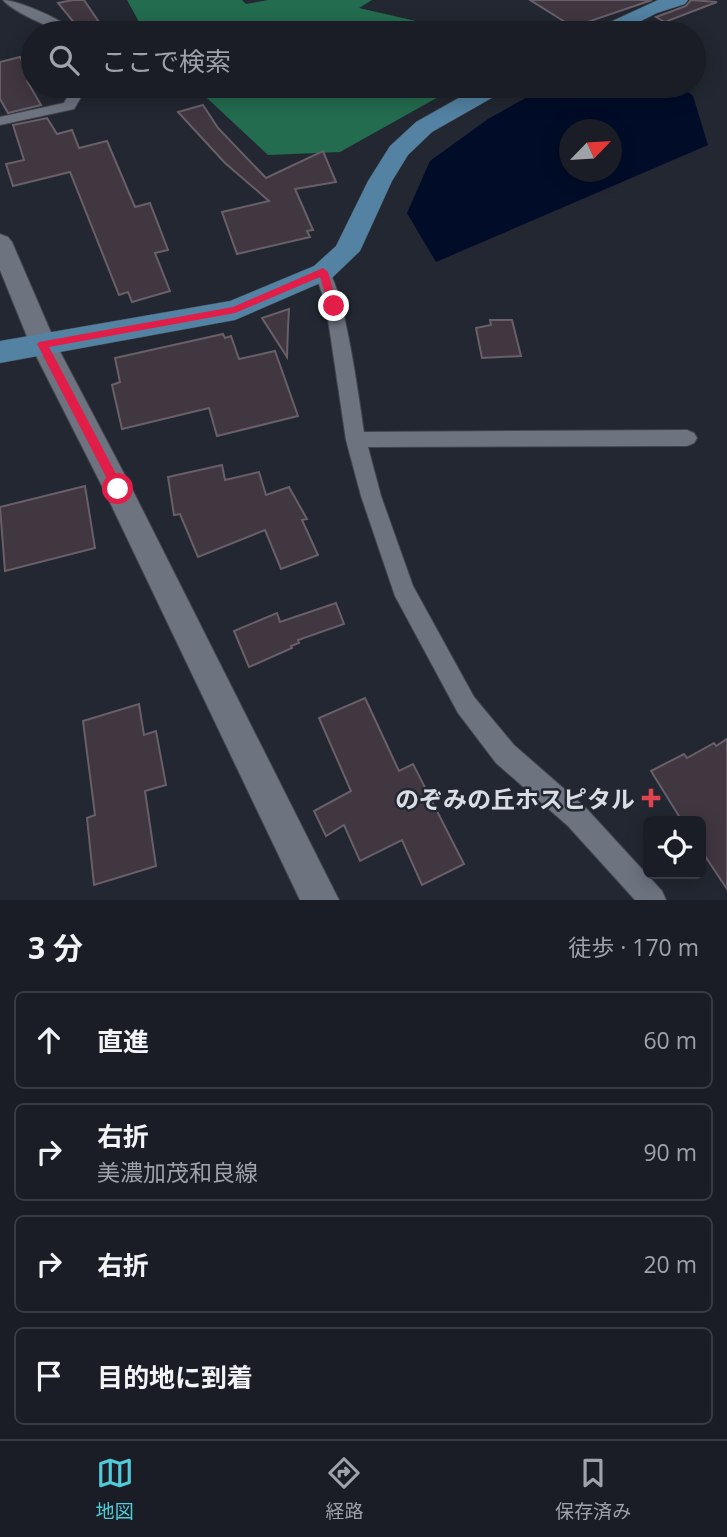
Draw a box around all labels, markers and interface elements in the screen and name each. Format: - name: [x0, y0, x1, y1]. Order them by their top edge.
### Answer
- search box: [21, 21, 706, 98]
- icon: search: [45, 41, 83, 79]
- text: ここで検索: [101, 43, 231, 79]
- north arrow: [559, 119, 622, 182]
- route end: [318, 290, 349, 321]
- route start: [102, 473, 133, 504]
- place label: のぞみの丘ホスピタル: [395, 782, 635, 815]
- marker: のぞみの丘ホスピタル: [641, 788, 661, 808]
- map controls: [643, 816, 706, 879]
- button: locate: [643, 816, 706, 879]
- text: 3 分: [28, 927, 83, 968]
- text: 徒歩 · 170 m: [568, 931, 699, 963]
- icon: ahead: [30, 1021, 68, 1059]
- text: 直進: [97, 1023, 149, 1059]
- text: 60 m: [643, 1024, 697, 1056]
- text: 右折: [97, 1118, 149, 1154]
- icon: right: [30, 1133, 68, 1171]
- text: 90 m: [643, 1136, 697, 1168]
- text: 美濃加茂和良線: [97, 1156, 258, 1188]
- icon: right: [30, 1245, 68, 1283]
- text: 右折: [97, 1247, 149, 1283]
- text: 20 m: [643, 1248, 697, 1280]
- icon: arrive: [30, 1357, 68, 1395]
- text: 目的地に到着: [97, 1359, 253, 1395]
- tab: 地図: [96, 1454, 134, 1524]
- tab: 経路: [325, 1454, 363, 1524]
- tab: 保存済み: [555, 1454, 631, 1524]

